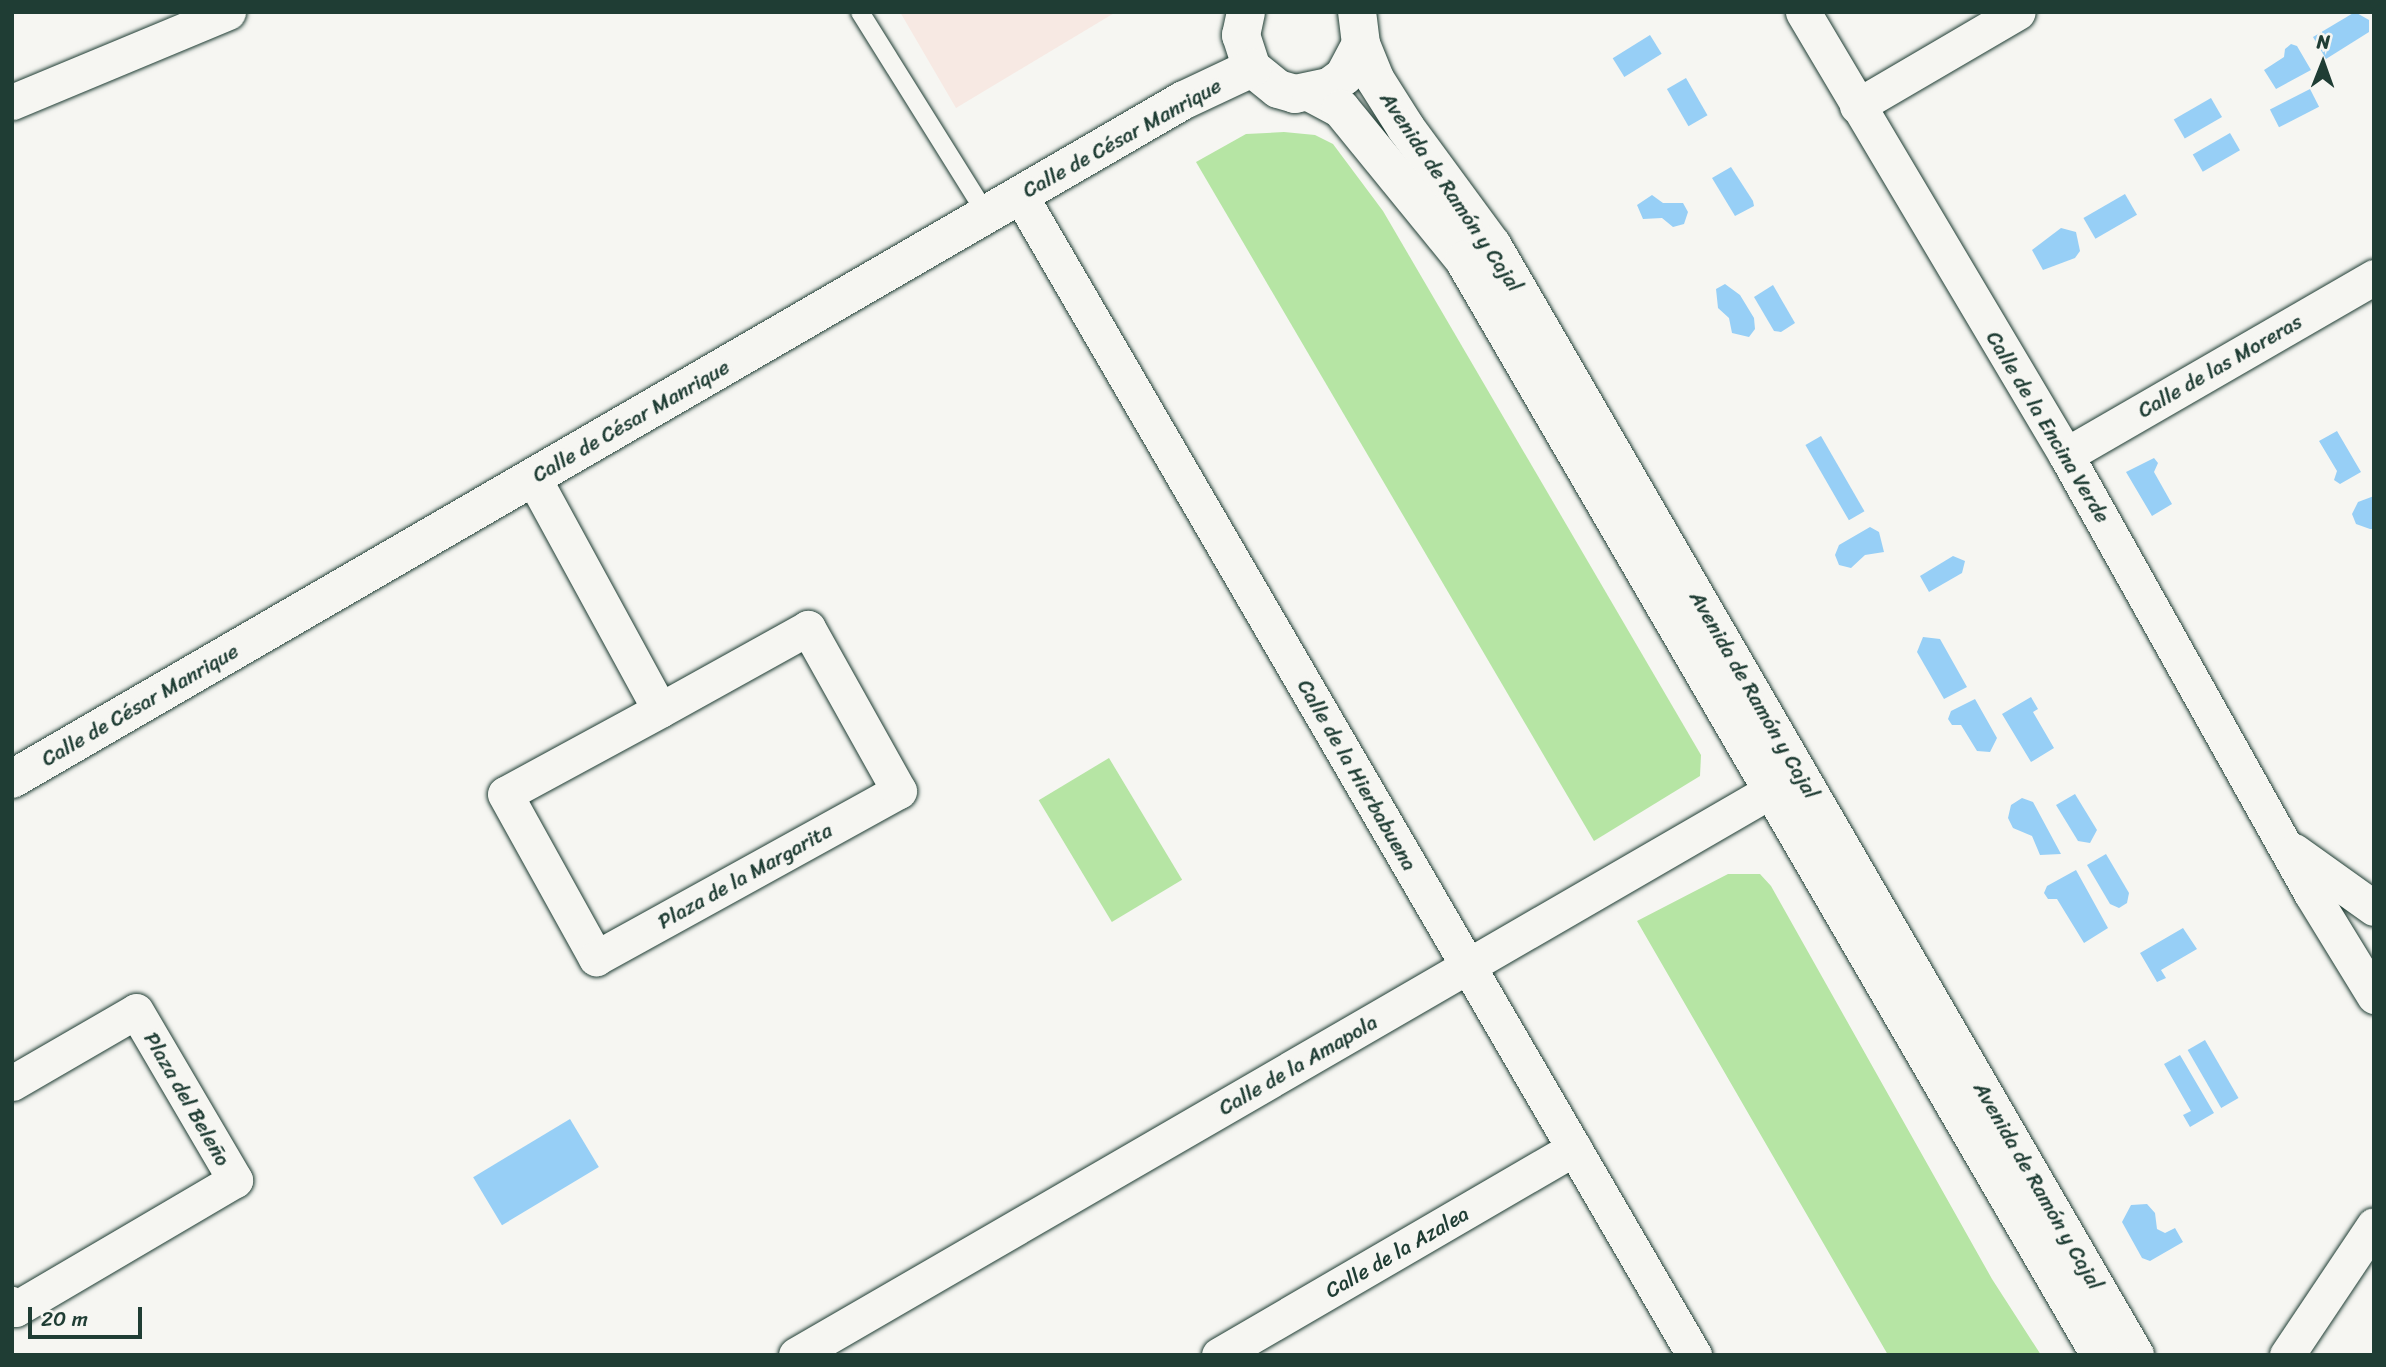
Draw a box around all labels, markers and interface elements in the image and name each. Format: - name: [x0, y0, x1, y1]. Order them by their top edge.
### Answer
- text: N: [2316, 25, 2330, 58]
- north arrow: [2288, 28, 2358, 98]
- street label: Calle de César Manrique: [1018, 73, 1226, 203]
- street label: Avenida de Ramón y Cajal: [1375, 87, 1527, 297]
- street label: Calle de las Moreras: [2133, 309, 2307, 423]
- street label: Calle de la Encina Verde: [1981, 326, 2115, 528]
- street label: Calle de César Manrique: [528, 354, 734, 488]
- street label: Avenida de Ramón y Cajal: [1684, 586, 1824, 804]
- street label: Calle de César Manrique: [37, 638, 243, 772]
- street label: Calle de la Hierbabuena: [1292, 674, 1422, 876]
- street label: Plaza de la Margarita: [653, 817, 837, 935]
- street label: Calle de la Amapola: [1214, 1009, 1382, 1121]
- street label: Plaza del Beleño: [138, 1027, 236, 1171]
- street label: Avenida de Ramón y Cajal: [1968, 1077, 2108, 1295]
- street label: Calle de la Azalea: [1320, 1200, 1474, 1304]
- scale bar: [32, 1294, 145, 1338]
- text: 20 m: [41, 1300, 88, 1338]

